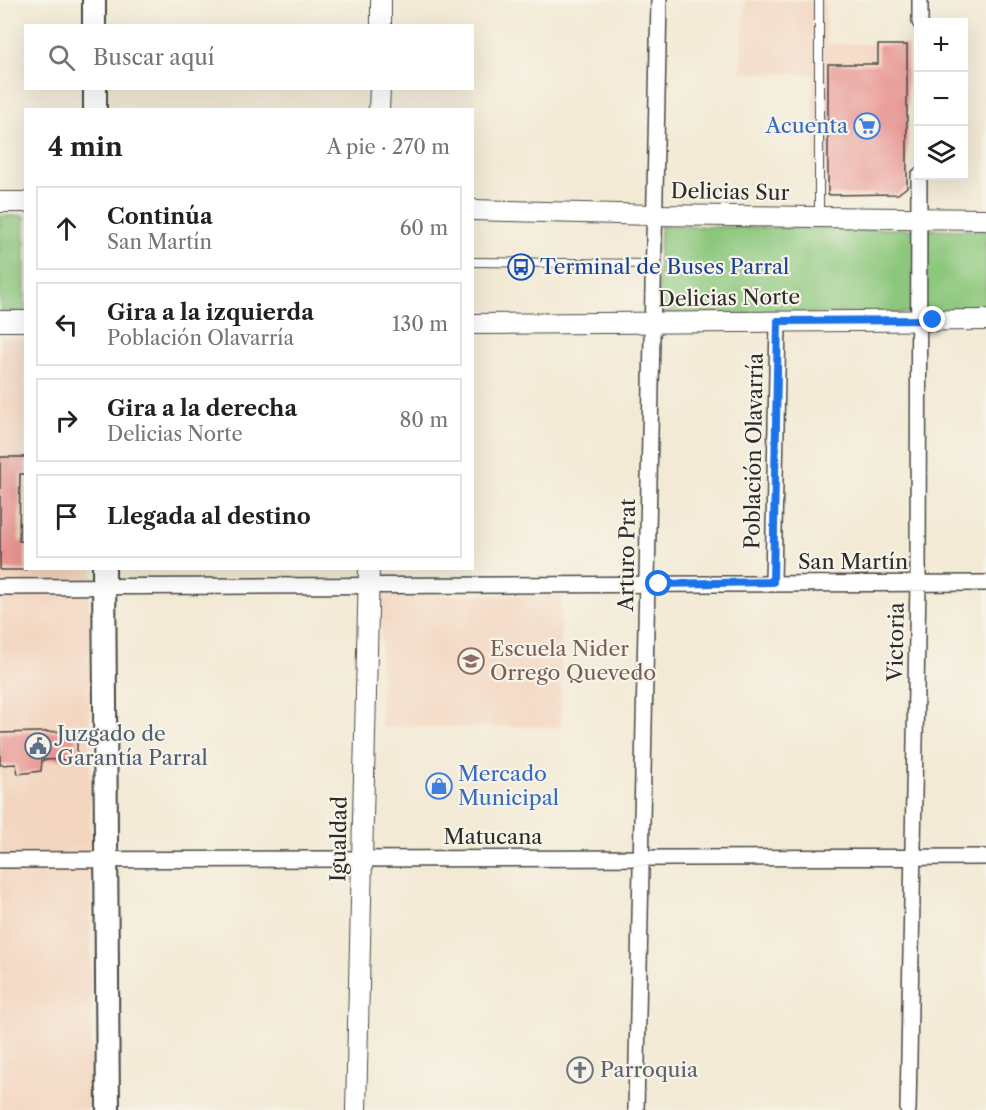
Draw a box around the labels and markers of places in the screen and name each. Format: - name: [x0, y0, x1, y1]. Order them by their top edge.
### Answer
- supermarket icon: Acuenta: [852, 111, 882, 141]
- place label: Acuenta: [764, 113, 849, 138]
- bus stop icon: Terminal de Buses Parral: [506, 252, 536, 282]
- place label: Terminal de Buses Parral: [540, 254, 789, 279]
- place label: Escuela Nider Orrego Quevedo: [490, 636, 656, 685]
- school or university icon: Escuela Nider Orrego Quevedo: [456, 646, 486, 676]
- place label: Juzgado de Garantía Parral: [54, 721, 208, 770]
- public building icon: Juzgado de Garantía Parral: [23, 731, 53, 761]
- place label: Mercado Municipal: [458, 761, 559, 810]
- shop icon: Mercado Municipal: [424, 771, 454, 801]
- church icon: Parroquia: [565, 1055, 595, 1085]
- place label: Parroquia: [600, 1057, 699, 1082]

